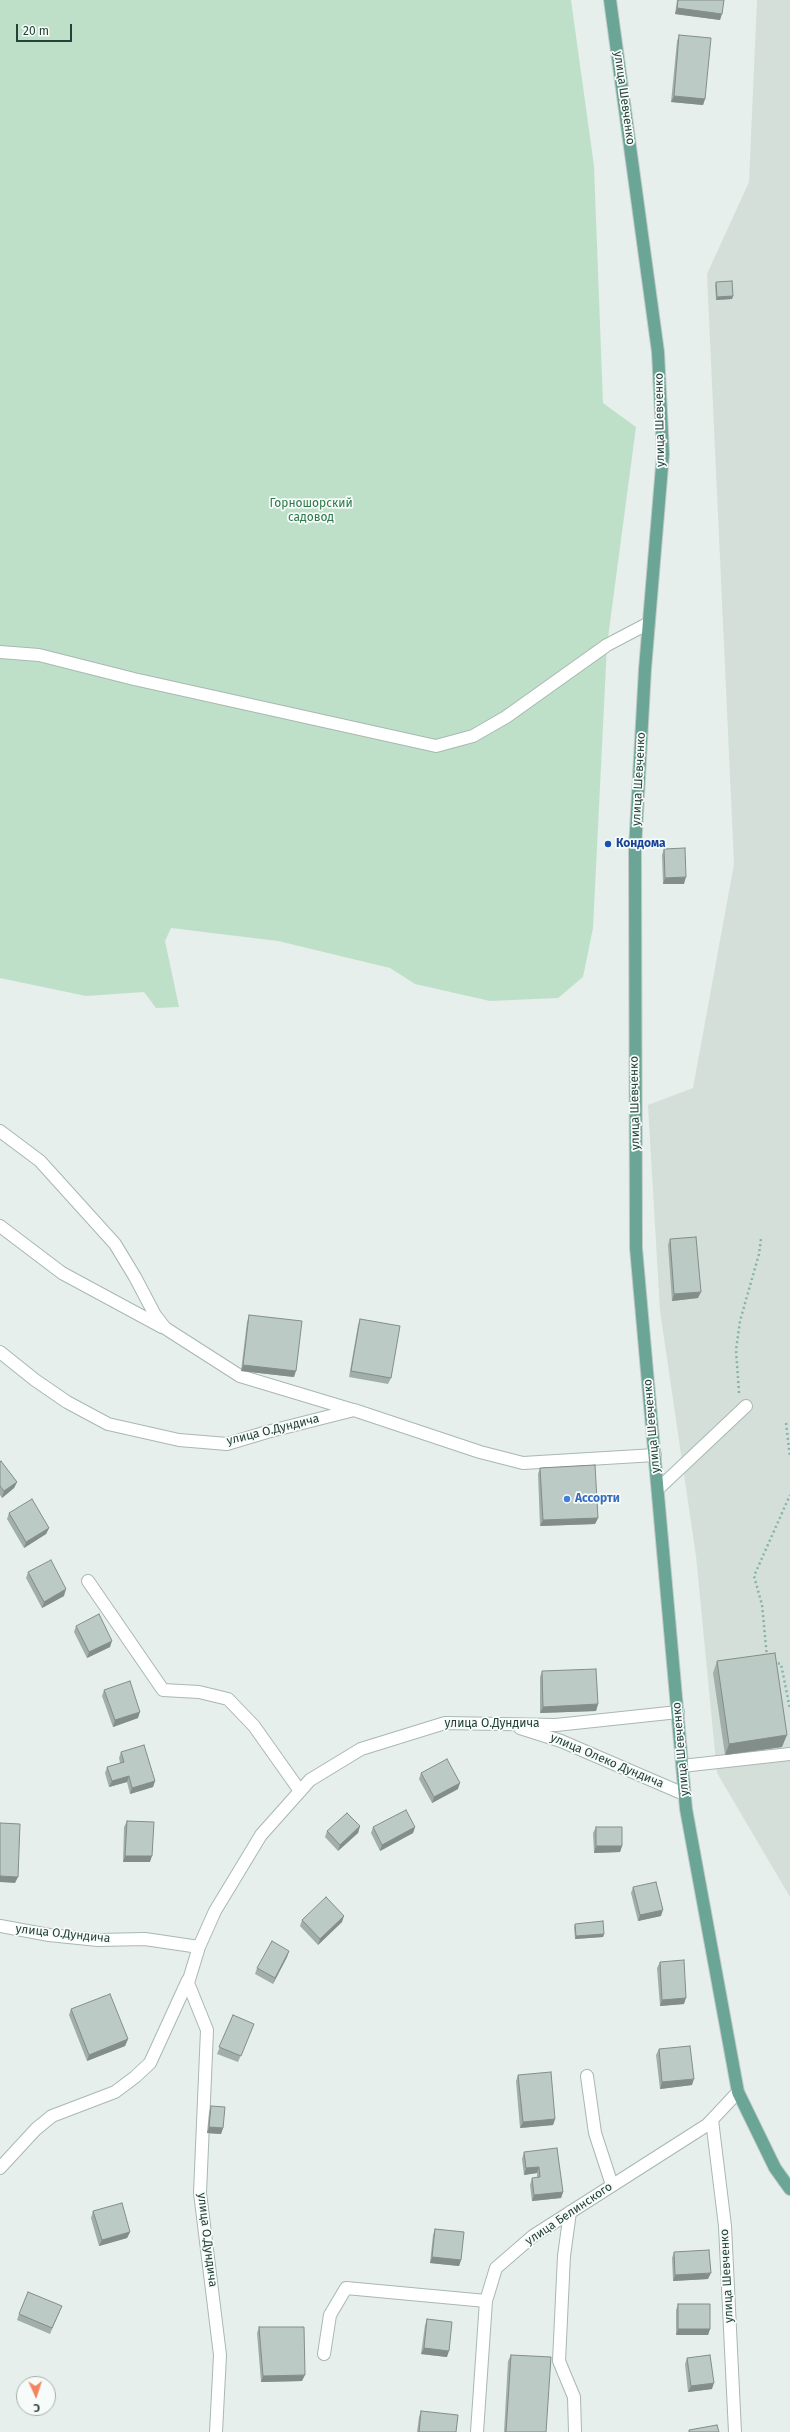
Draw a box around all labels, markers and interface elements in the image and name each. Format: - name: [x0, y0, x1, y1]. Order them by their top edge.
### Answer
- scale bar: [18, 16, 74, 42]
- text: 20 m: [23, 24, 49, 38]
- street label: улица Шевченко: [610, 50, 638, 146]
- street label: улица Шевченко: [652, 373, 668, 467]
- park label: Горношорский садовод: [269, 497, 353, 525]
- street label: улица Шевченко: [629, 732, 649, 826]
- place label: Кондома: [616, 837, 666, 851]
- marker: Кондома: [603, 839, 613, 849]
- street label: улица Шевченко: [627, 1056, 643, 1150]
- street label: улица Шевченко: [641, 1378, 663, 1474]
- street label: улица О.Дундича: [225, 1412, 321, 1448]
- place label: Ассорти: [575, 1492, 620, 1506]
- marker: Ассорти: [562, 1494, 572, 1504]
- street label: улица Шевченко: [670, 1701, 692, 1797]
- street label: улица О.Дундича: [444, 1717, 540, 1731]
- street label: улица Олеко Дундича: [548, 1731, 666, 1791]
- street label: улица О.Дундича: [15, 1922, 111, 1946]
- street label: улица Белинского: [523, 2180, 615, 2248]
- street label: улица О.Дундича: [194, 2192, 220, 2288]
- street label: улица Шевченко: [717, 2229, 737, 2323]
- north arrow: [16, 2376, 56, 2416]
- text: С: [33, 2401, 40, 2414]

